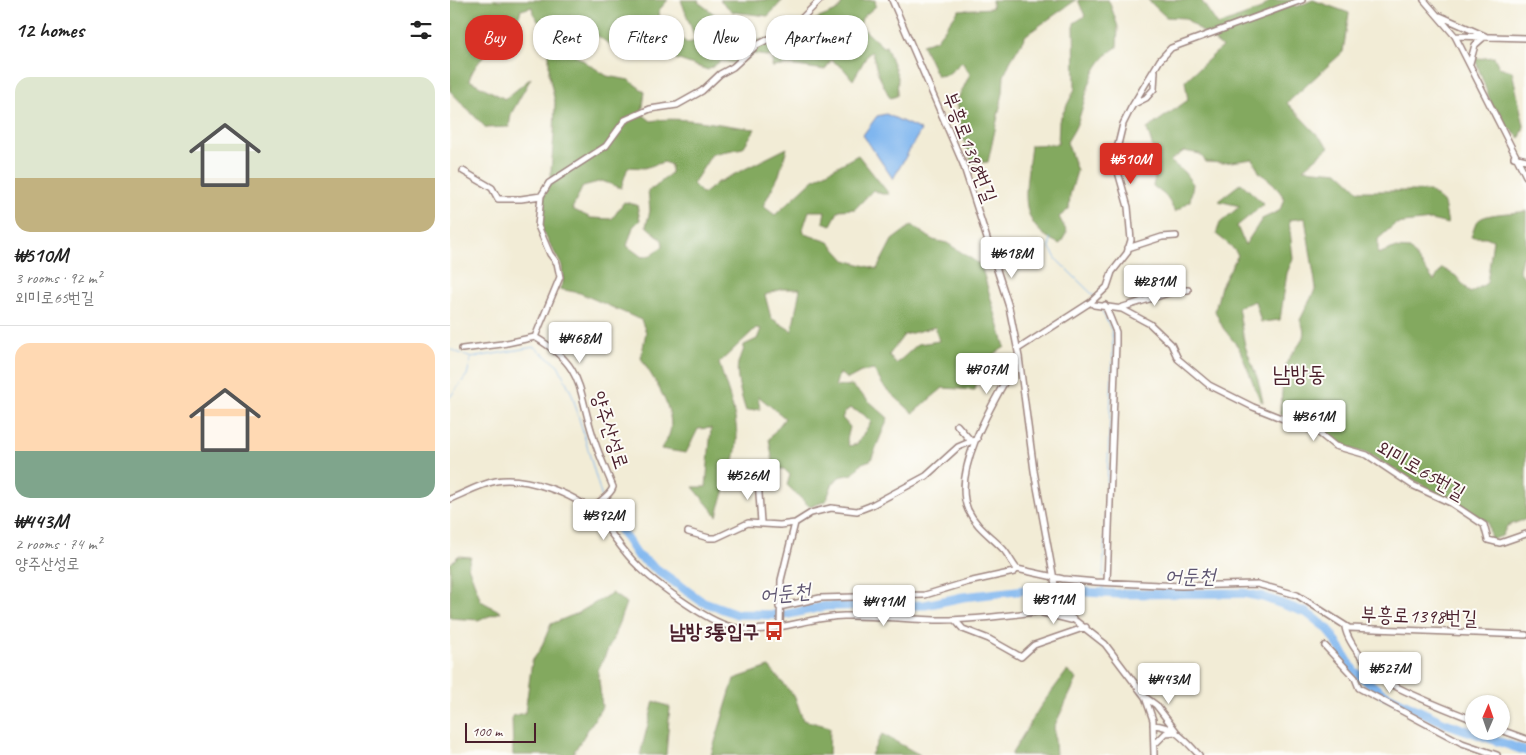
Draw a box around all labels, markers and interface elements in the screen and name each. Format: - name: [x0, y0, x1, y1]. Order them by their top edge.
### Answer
- chip: Buy: [465, 15, 523, 60]
- chip: Rent: [533, 15, 599, 60]
- chip: Filters: [609, 15, 684, 60]
- chip: New: [694, 15, 756, 60]
- chip: Apartment: [766, 15, 868, 60]
- icon: filters: [407, 16, 435, 44]
- text: 12 homes: [15, 17, 84, 43]
- street label: 부흥로1398번길: [937, 88, 1003, 206]
- icon: home: [180, 110, 270, 200]
- pin: ₩510M: [1096, 142, 1166, 185]
- text: ₩510M: [1111, 149, 1151, 169]
- pin: ₩618M: [977, 236, 1047, 279]
- text: ₩510M: [15, 242, 68, 268]
- text: ₩618M: [992, 243, 1032, 263]
- pin: ₩281M: [1120, 264, 1190, 307]
- text: 3 rooms · 92 m²: [15, 268, 101, 288]
- text: ₩281M: [1135, 271, 1175, 291]
- text: 외미로65번길: [15, 288, 94, 308]
- pin: ₩468M: [545, 322, 615, 364]
- text: ₩468M: [560, 328, 600, 348]
- pin: ₩707M: [952, 352, 1022, 395]
- text: ₩707M: [967, 359, 1007, 379]
- district label: 남방동: [1272, 360, 1326, 388]
- icon: home: [180, 375, 270, 465]
- street label: 양주산성로: [586, 388, 634, 472]
- pin: ₩361M: [1279, 400, 1349, 442]
- text: ₩361M: [1294, 406, 1334, 426]
- street label: 외미로65번길: [1372, 435, 1470, 505]
- pin: ₩526M: [713, 458, 783, 501]
- text: ₩526M: [728, 465, 768, 485]
- pin: ₩392M: [569, 498, 639, 541]
- text: ₩392M: [584, 505, 624, 525]
- text: ₩443M: [15, 508, 68, 534]
- text: 2 rooms · 74 m²: [15, 534, 101, 554]
- text: 양주산성로: [15, 554, 79, 574]
- water label: 어둔천: [1165, 563, 1217, 589]
- water label: 어둔천: [758, 577, 814, 609]
- pin: ₩311M: [1019, 582, 1089, 625]
- pin: ₩491M: [849, 584, 919, 627]
- text: ₩311M: [1034, 589, 1074, 609]
- text: ₩491M: [864, 591, 904, 611]
- street label: 부흥로1398번길: [1360, 601, 1478, 631]
- place label: 남방3통입구: [670, 619, 759, 644]
- bus stop icon: 남방3통입구: [763, 620, 785, 642]
- pin: ₩527M: [1355, 652, 1425, 694]
- text: ₩527M: [1370, 658, 1410, 678]
- pin: ₩443M: [1134, 662, 1204, 705]
- text: ₩443M: [1149, 669, 1189, 689]
- north arrow: [1465, 695, 1510, 740]
- map controls: [1465, 695, 1510, 740]
- scale bar: [465, 720, 536, 743]
- text: 100 m: [472, 723, 502, 740]

